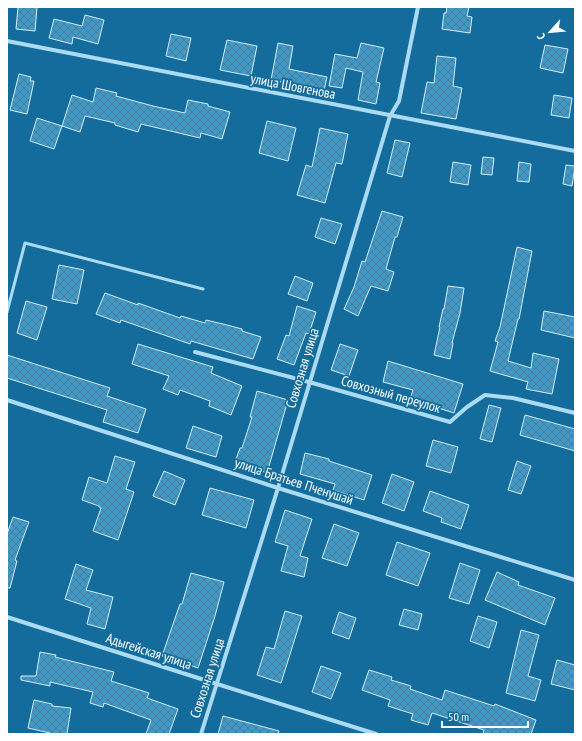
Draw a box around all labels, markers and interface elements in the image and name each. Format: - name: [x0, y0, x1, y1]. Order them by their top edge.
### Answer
- north arrow: [530, 12, 570, 52]
- text: С: [534, 31, 548, 42]
- street label: улица Шовгенова: [249, 69, 337, 103]
- street label: Совхозная улица: [281, 326, 323, 410]
- street label: Совхозный переулок: [339, 371, 443, 417]
- street label: улица Братьев Пченушай: [232, 453, 356, 509]
- street label: Адыгейская улица: [104, 629, 194, 673]
- street label: Совхозная улица: [186, 636, 228, 720]
- scale bar: [442, 703, 528, 729]
- text: 50 m: [448, 709, 469, 724]

